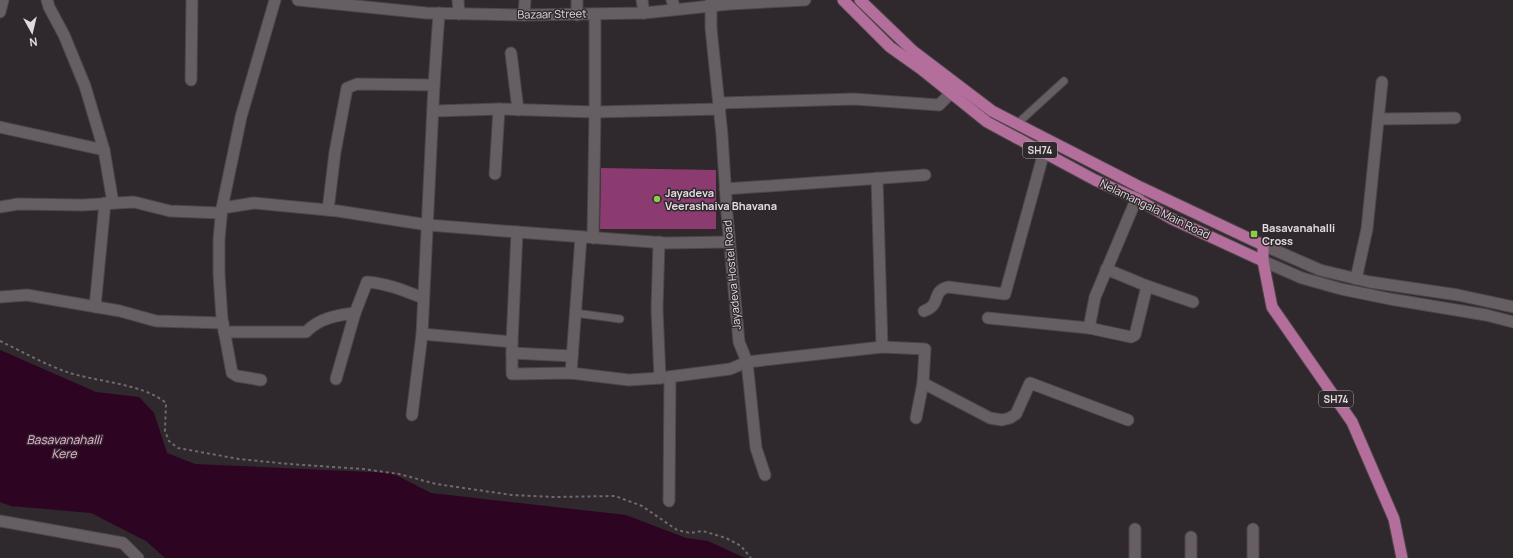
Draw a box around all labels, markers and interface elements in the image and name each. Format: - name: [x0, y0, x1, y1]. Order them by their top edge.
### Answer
- street label: Bazaar Street: [517, 5, 587, 22]
- north arrow: [12, 12, 52, 52]
- text: N: [28, 34, 38, 50]
- road number: SH74: [1023, 142, 1057, 158]
- street label: Nelamangala Main Road: [1098, 175, 1213, 242]
- place label: Jayadeva Veerashaiva Bhavana: [665, 185, 777, 213]
- marker: Jayadeva Veerashaiva Bhavana: [652, 194, 662, 204]
- street label: Jayadeva Hostel Road: [719, 220, 744, 331]
- place label: Basavanahalli Cross: [1262, 220, 1335, 248]
- marker: Basavanahalli Cross: [1249, 229, 1259, 239]
- road number: SH74: [1319, 391, 1353, 407]
- water label: Basavanahalli Kere: [26, 431, 104, 462]

